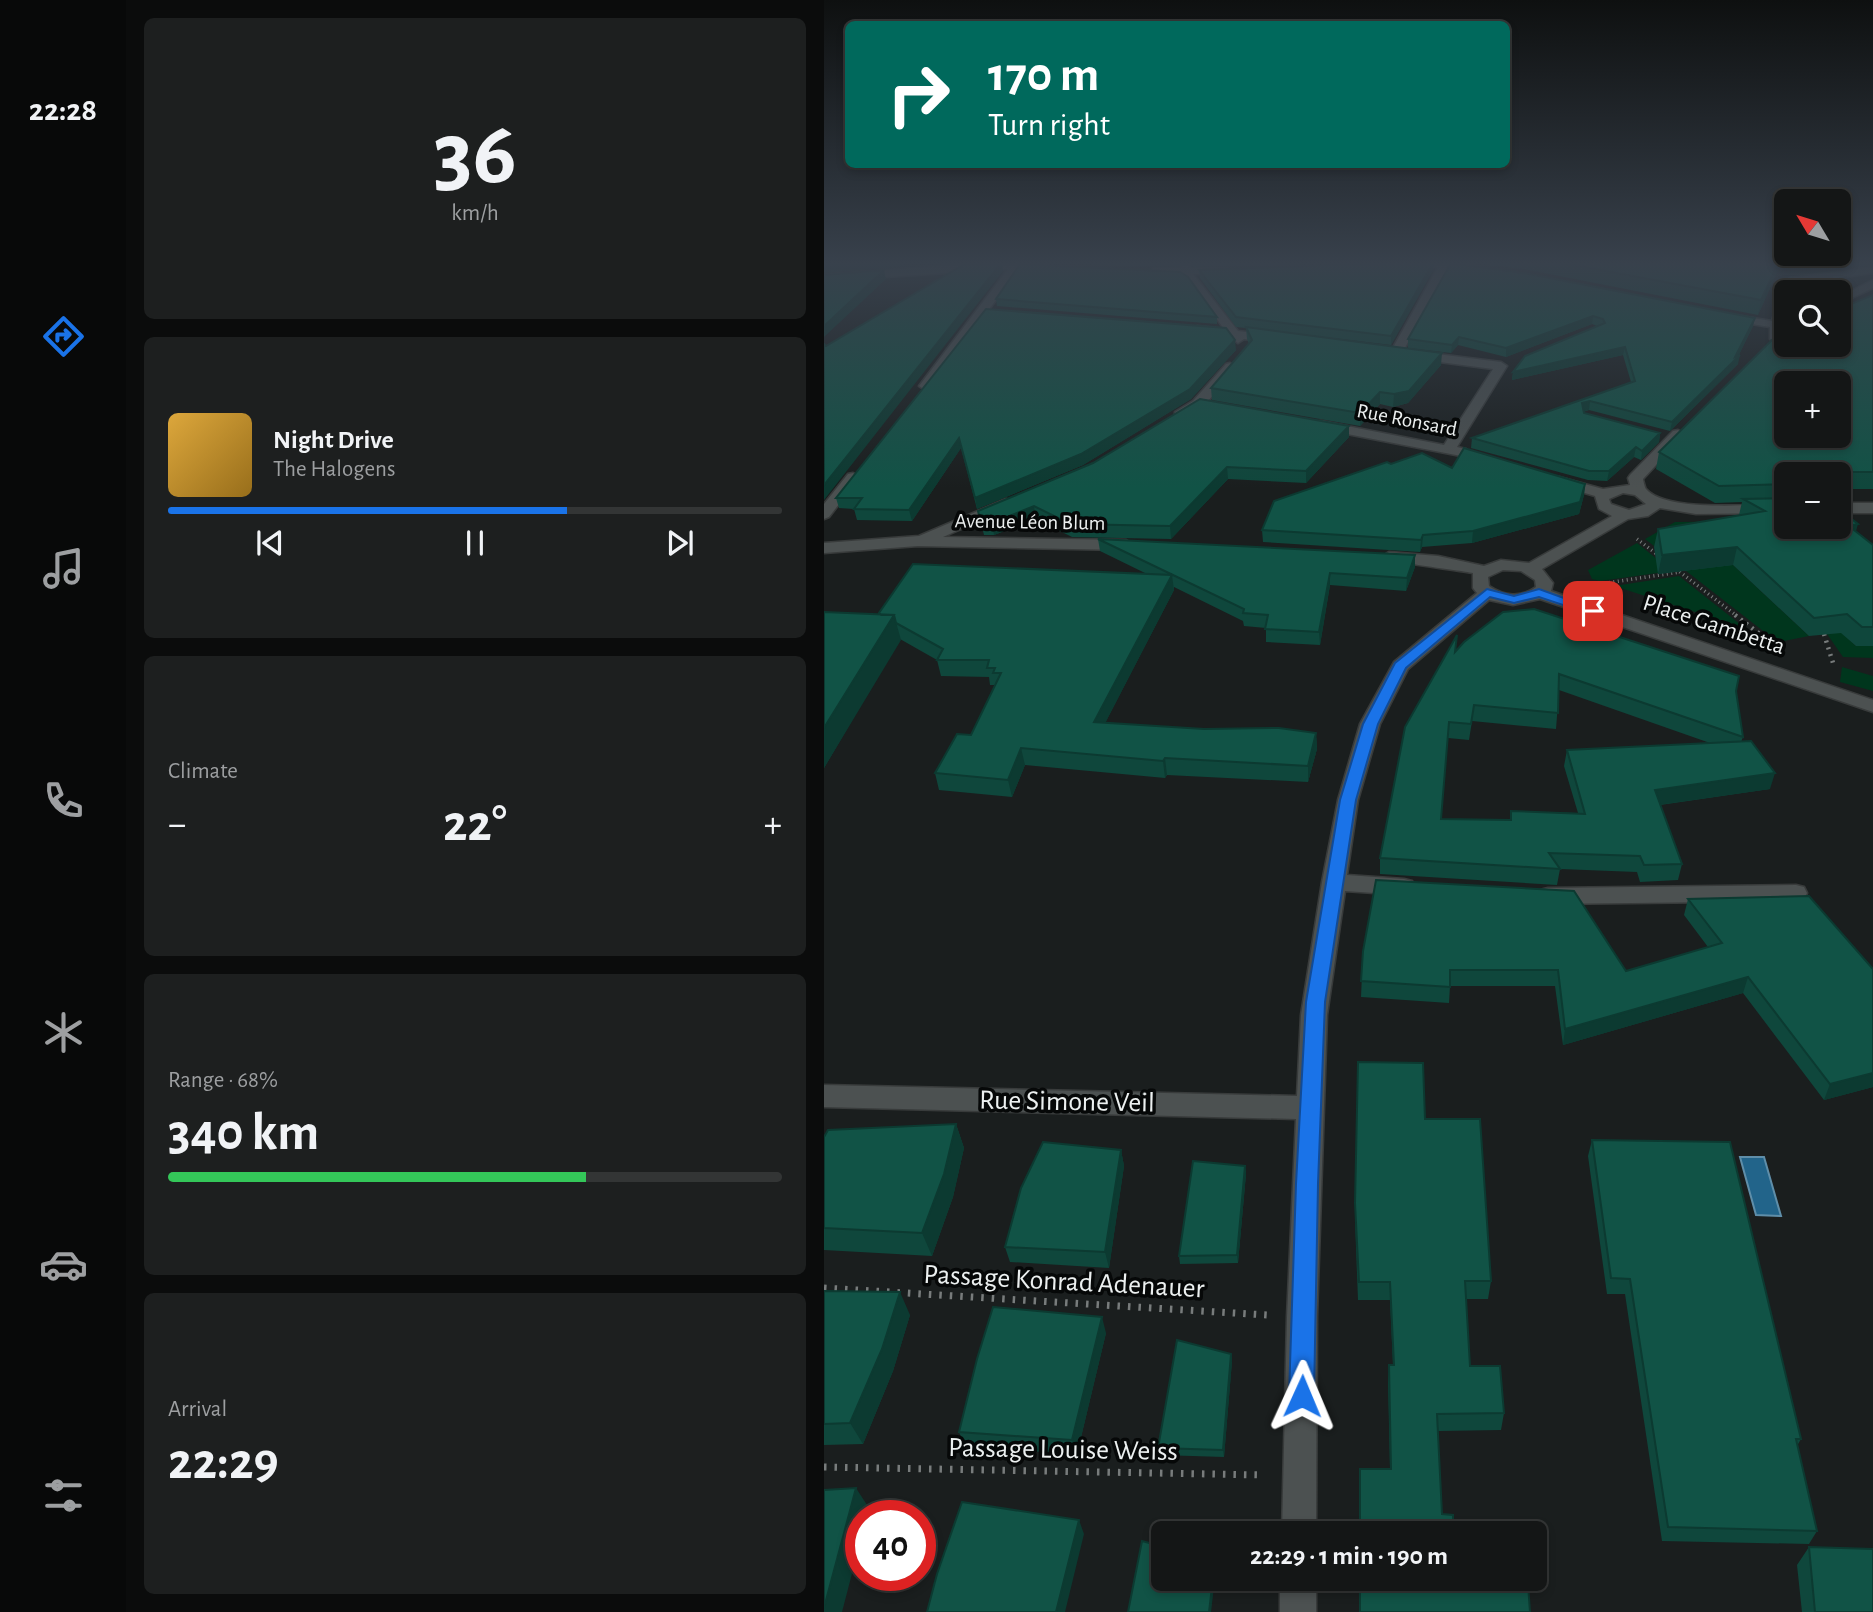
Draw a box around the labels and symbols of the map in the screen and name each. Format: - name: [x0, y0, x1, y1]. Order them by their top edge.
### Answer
- north arrow: [1774, 189, 1851, 266]
- street label: Rue Ronsard: [1355, 400, 1459, 440]
- street label: Avenue Léon Blum: [954, 510, 1106, 534]
- pin: [1563, 581, 1623, 641]
- street label: Place Gambetta: [1640, 591, 1788, 659]
- street label: Rue Simone Veil: [979, 1086, 1155, 1118]
- street label: Passage Konrad Adenauer: [923, 1261, 1205, 1303]
- position arrow: [1265, 1359, 1339, 1433]
- street label: Passage Louise Weiss: [948, 1434, 1178, 1466]
- speed limit sign: 40: [845, 1500, 936, 1591]

